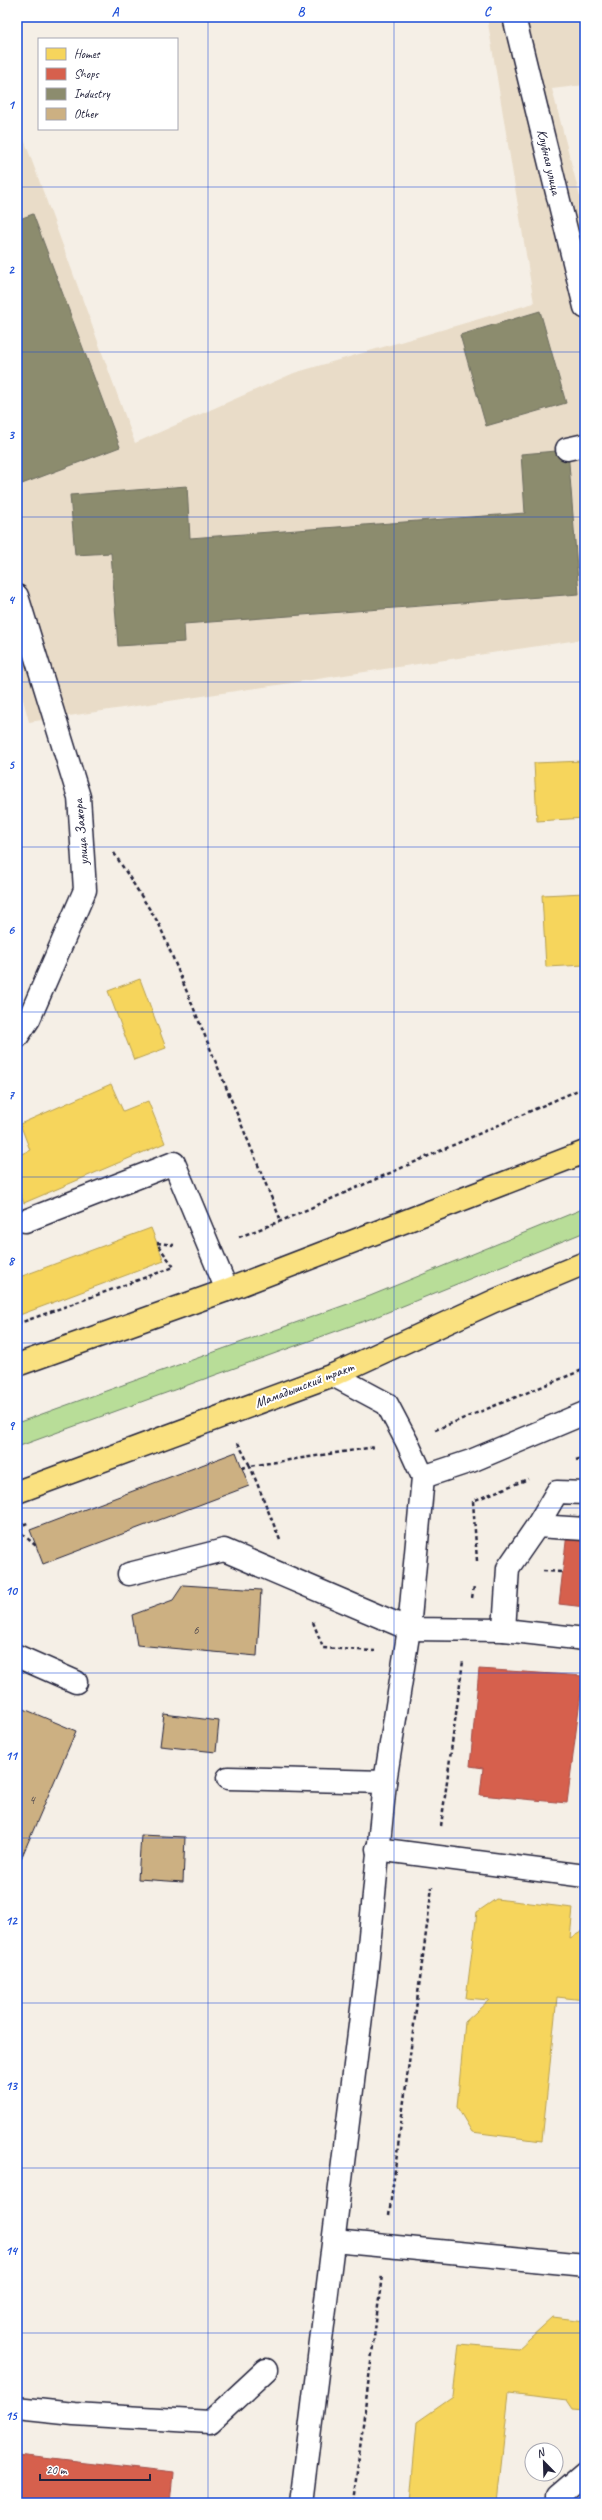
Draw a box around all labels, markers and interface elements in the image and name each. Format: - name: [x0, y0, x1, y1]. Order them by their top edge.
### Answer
- text: A: [112, 4, 120, 20]
- text: B: [298, 4, 306, 20]
- text: C: [484, 4, 492, 20]
- legend: [38, 38, 178, 130]
- text: Homes: [74, 46, 101, 62]
- text: Shops: [74, 66, 99, 82]
- text: Industry: [74, 86, 111, 102]
- text: 1: [8, 97, 16, 113]
- text: Other: [74, 106, 100, 122]
- street label: Клубная улица: [533, 127, 565, 198]
- text: 2: [8, 262, 15, 278]
- text: 3: [8, 427, 15, 443]
- text: 4: [8, 592, 16, 608]
- text: 5: [8, 757, 15, 773]
- street label: улица Зажора: [70, 797, 92, 867]
- text: 6: [8, 922, 15, 938]
- text: 7: [8, 1087, 15, 1103]
- text: 8: [8, 1253, 16, 1269]
- street label: Мамадышский тракт: [252, 1358, 357, 1412]
- text: 9: [8, 1418, 15, 1434]
- text: 10: [5, 1583, 18, 1599]
- house number: 6: [193, 1622, 199, 1638]
- text: 11: [5, 1748, 19, 1764]
- house number: 4: [29, 1792, 36, 1808]
- text: 12: [5, 1913, 18, 1929]
- text: 13: [5, 2078, 18, 2094]
- text: 14: [5, 2243, 19, 2259]
- text: 15: [5, 2408, 18, 2424]
- north arrow: [524, 2442, 564, 2482]
- text: N: [534, 2444, 548, 2461]
- scale bar: [40, 2456, 150, 2482]
- text: 20 m: [46, 2462, 68, 2478]

